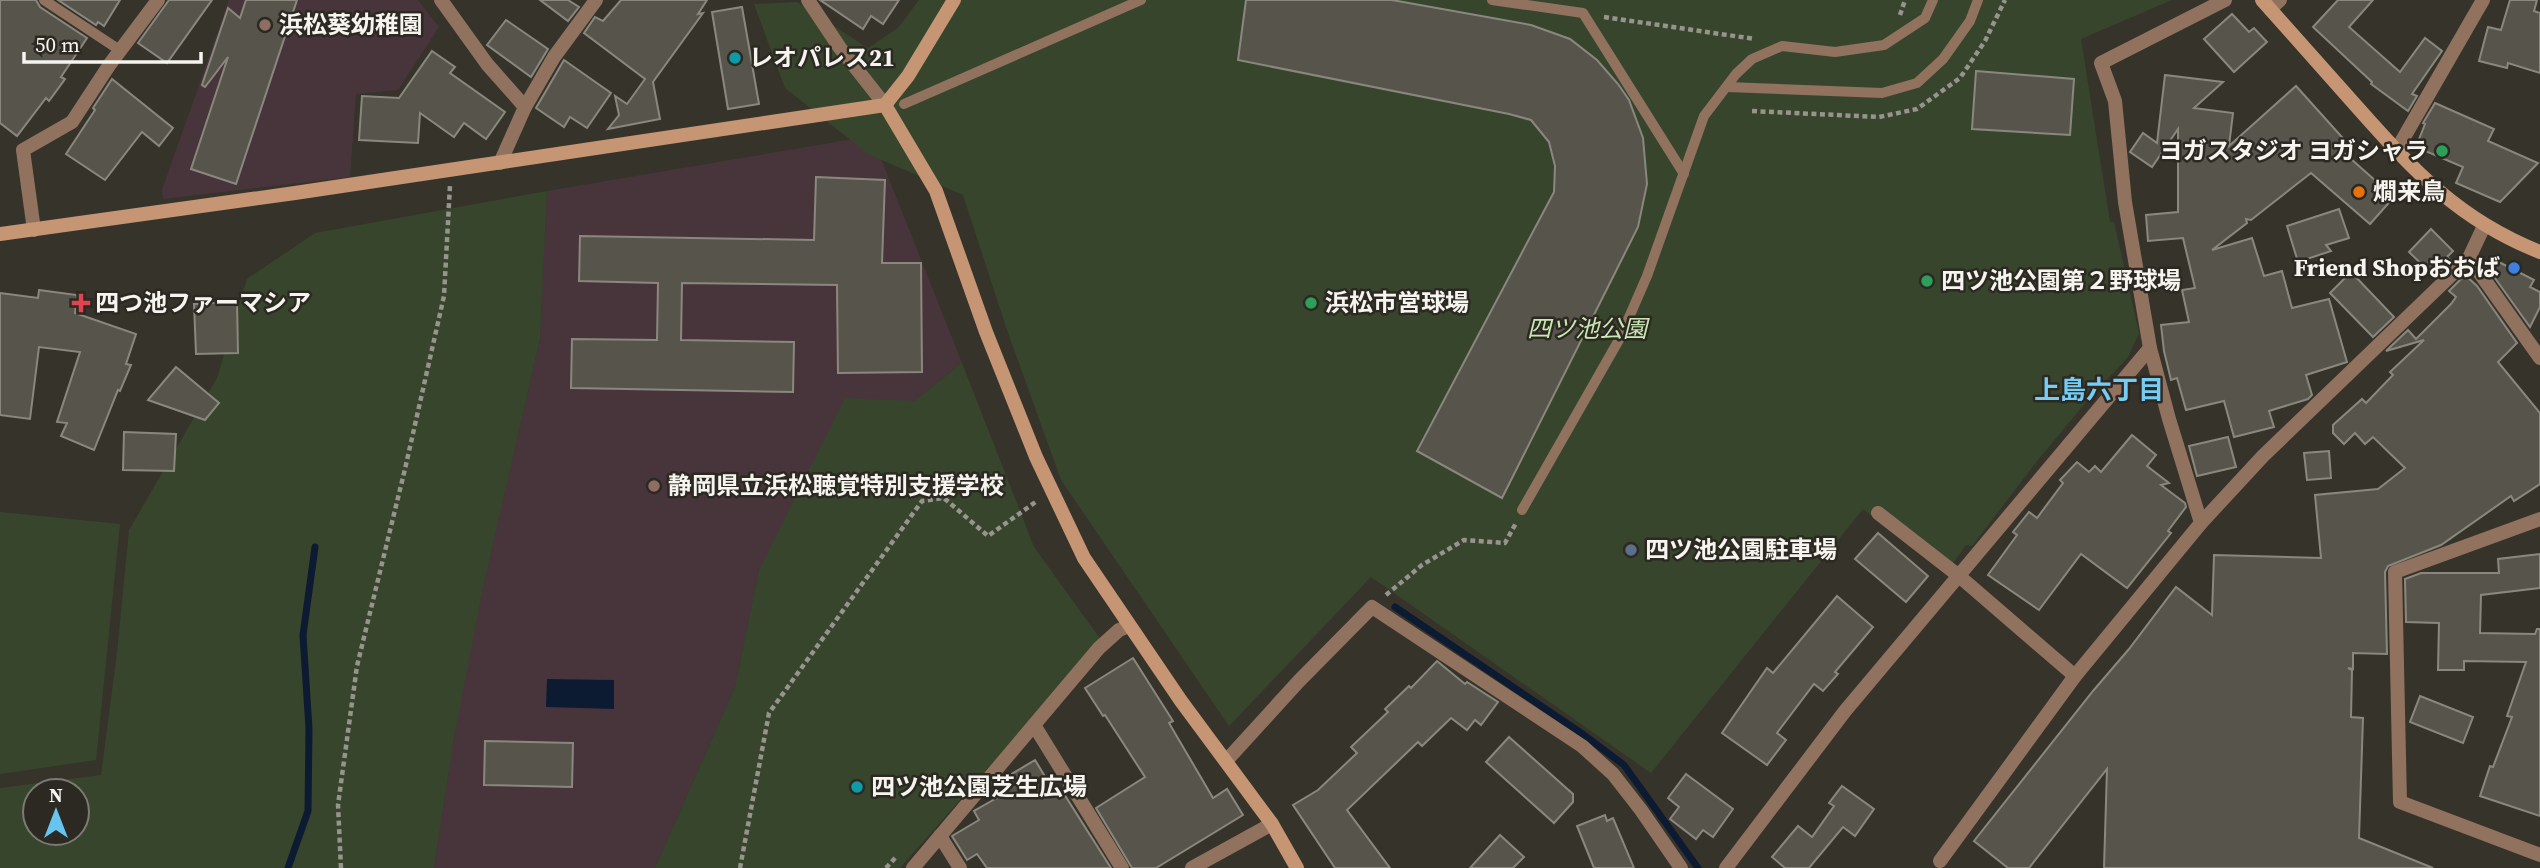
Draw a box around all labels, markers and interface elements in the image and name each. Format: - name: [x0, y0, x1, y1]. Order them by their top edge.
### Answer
- place label: 浜松葵幼稚園: [279, 8, 423, 41]
- marker: 浜松葵幼稚園: [257, 17, 273, 33]
- scale bar: [24, 21, 201, 65]
- text: 50 m: [35, 30, 80, 59]
- place label: レオパレス21: [749, 41, 895, 74]
- marker: レオパレス21: [727, 50, 743, 66]
- place label: ヨガスタジオ ヨガシャラ: [2159, 134, 2428, 167]
- marker: ヨガスタジオ ヨガシャラ: [2434, 143, 2450, 159]
- place label: 燗来鳥: [2373, 175, 2445, 208]
- marker: 燗来鳥: [2351, 184, 2367, 200]
- place label: Friend Shopおおば: [2294, 251, 2500, 284]
- marker: Friend Shopおおば: [2506, 260, 2522, 276]
- place label: 四ツ池公園第２野球場: [1941, 264, 2181, 297]
- marker: 四ツ池公園第２野球場: [1919, 273, 1935, 289]
- place label: 四つ池ファーマシア: [95, 286, 311, 319]
- place label: 浜松市営球場: [1325, 286, 1469, 319]
- marker: 四つ池ファーマシア: [73, 295, 89, 311]
- marker: 浜松市営球場: [1303, 295, 1319, 311]
- park label: 四ツ池公園: [1527, 312, 1650, 345]
- district label: 上島六丁目: [2034, 372, 2164, 408]
- place label: 静岡県立浜松聴覚特別支援学校: [668, 469, 1004, 502]
- marker: 静岡県立浜松聴覚特別支援学校: [646, 478, 662, 494]
- place label: 四ツ池公園駐車場: [1645, 533, 1837, 566]
- marker: 四ツ池公園駐車場: [1623, 542, 1639, 558]
- place label: 四ツ池公園芝生広場: [871, 770, 1087, 803]
- north arrow: [21, 777, 91, 847]
- marker: 四ツ池公園芝生広場: [849, 779, 865, 795]
- text: N: [49, 782, 63, 808]

